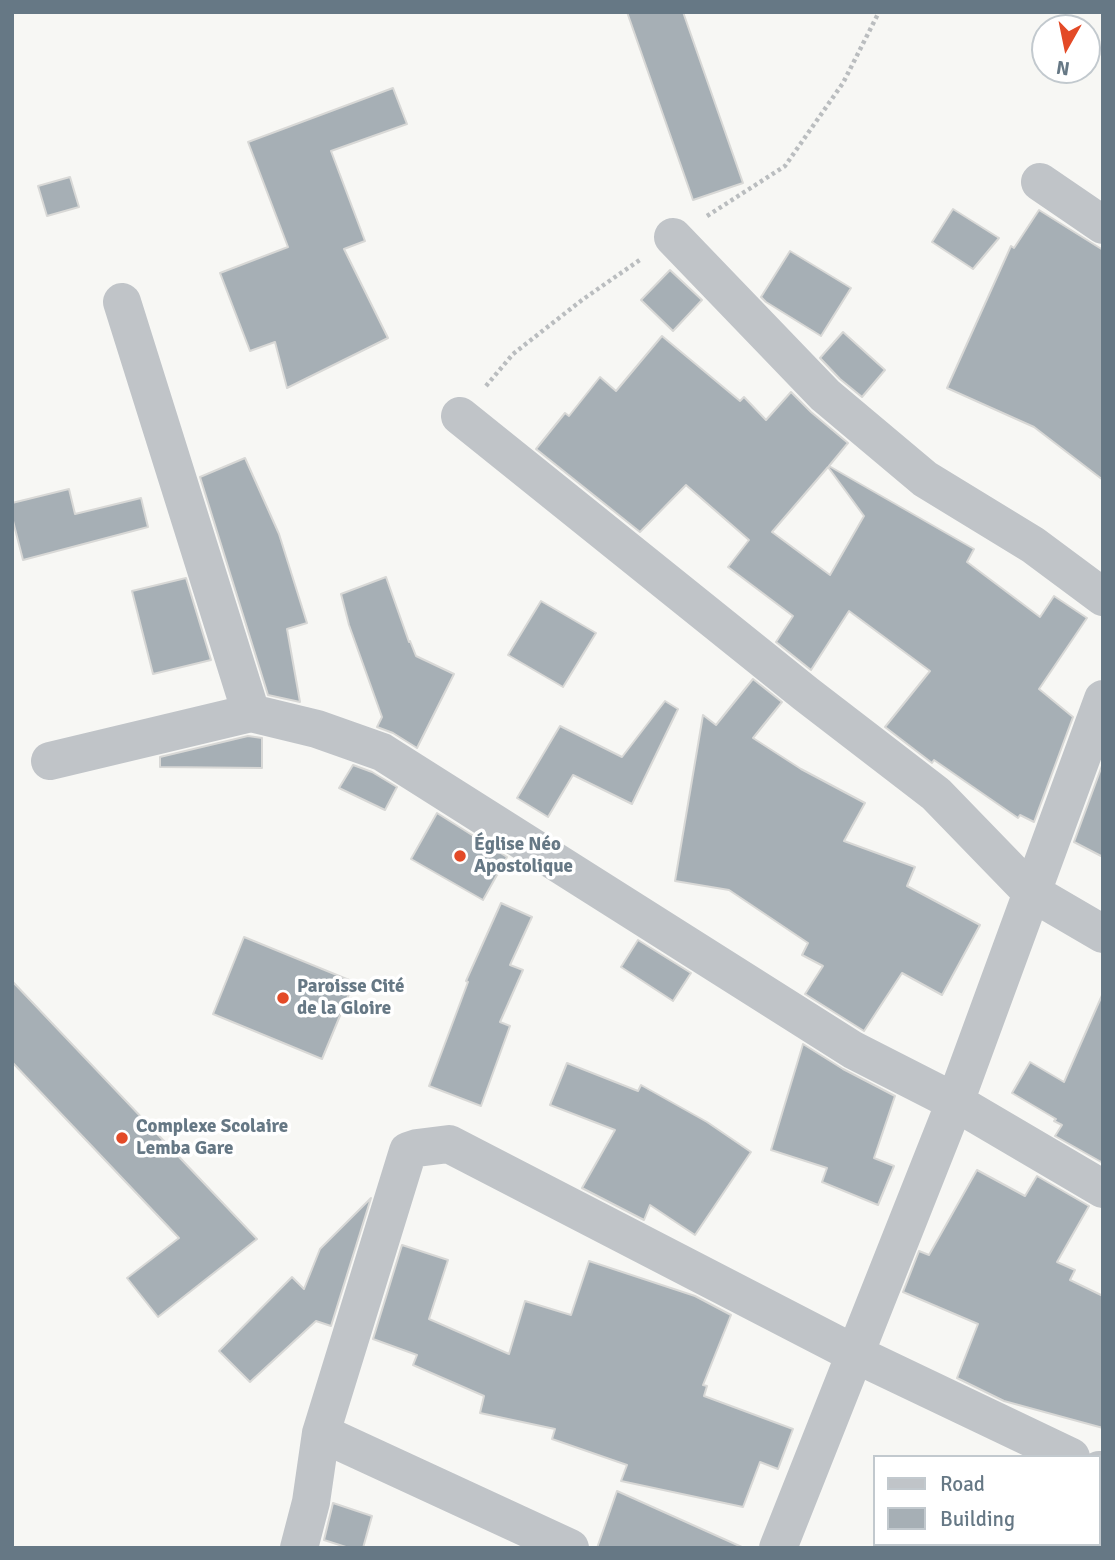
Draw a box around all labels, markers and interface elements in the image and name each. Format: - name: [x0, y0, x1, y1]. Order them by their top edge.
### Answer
- north arrow: [1031, 14, 1101, 84]
- text: N: [1055, 55, 1071, 81]
- place label: Église Néo Apostolique: [474, 834, 573, 878]
- marker: Église Néo Apostolique: [452, 848, 468, 864]
- place label: Paroisse Cité de la Gloire: [297, 976, 404, 1020]
- marker: Paroisse Cité de la Gloire: [275, 990, 291, 1006]
- place label: Complexe Scolaire Lemba Gare: [136, 1116, 288, 1160]
- marker: Complexe Scolaire Lemba Gare: [114, 1130, 130, 1146]
- legend: [874, 1455, 1101, 1546]
- text: Road: [940, 1471, 985, 1497]
- text: Building: [940, 1506, 1015, 1532]

